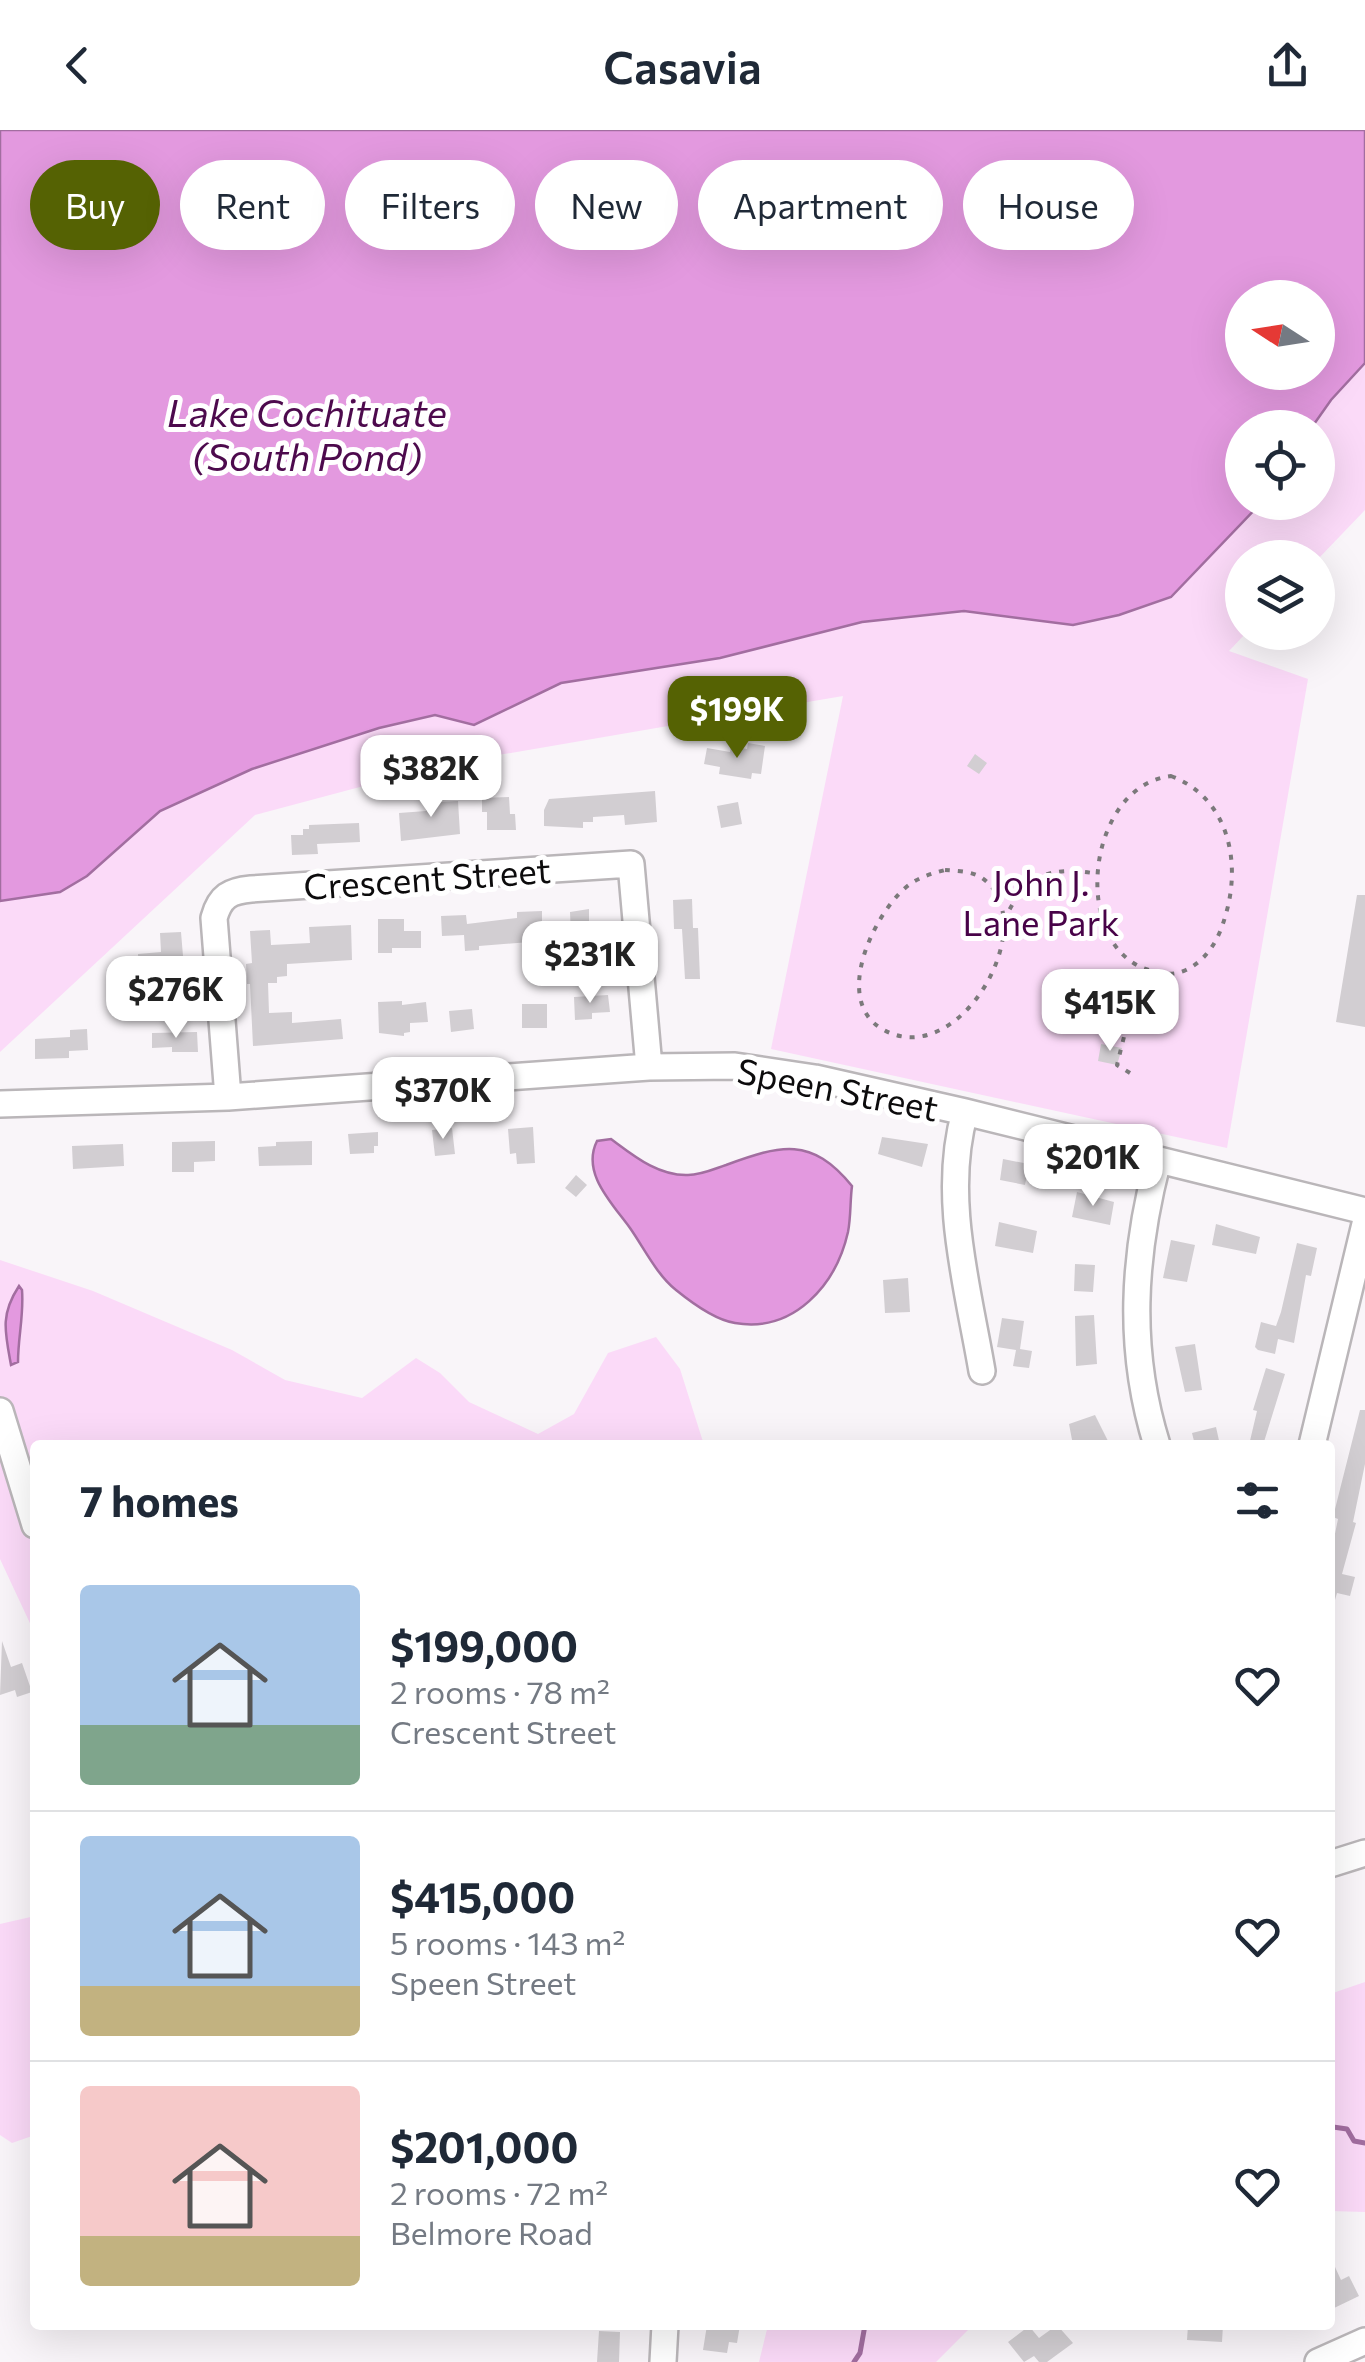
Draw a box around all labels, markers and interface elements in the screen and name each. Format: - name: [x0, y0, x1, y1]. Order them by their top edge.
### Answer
- icon: back: [50, 38, 105, 93]
- text: Casavia: [603, 38, 762, 93]
- icon: share: [1260, 38, 1315, 93]
- chip: Buy: [30, 160, 160, 250]
- chip: Rent: [180, 160, 325, 250]
- chip: Filters: [345, 160, 515, 250]
- chip: New: [535, 160, 678, 250]
- chip: Apartment: [698, 160, 943, 250]
- chip: House: [963, 160, 1134, 250]
- north arrow: [1225, 280, 1335, 390]
- map controls: [1225, 280, 1335, 650]
- water label: Lake Cochituate (South Pond): [167, 388, 447, 479]
- button: locate: [1225, 410, 1335, 520]
- button: layers: [1225, 540, 1335, 650]
- pin: $199K: [667, 676, 807, 761]
- text: $199K: [690, 688, 784, 728]
- pin: $382K: [361, 735, 501, 820]
- text: $382K: [382, 747, 480, 787]
- street label: Crescent Street: [302, 847, 552, 907]
- park label: John J. Lane Park: [963, 860, 1119, 943]
- pin: $231K: [520, 921, 660, 1006]
- text: $231K: [544, 933, 636, 973]
- pin: $276K: [106, 956, 246, 1041]
- text: $276K: [128, 968, 224, 1008]
- pin: $415K: [1040, 969, 1180, 1054]
- text: $415K: [1064, 981, 1156, 1021]
- street label: Speen Street: [734, 1047, 942, 1129]
- pin: $370K: [373, 1057, 513, 1142]
- text: $370K: [394, 1069, 492, 1109]
- pin: $201K: [1023, 1124, 1163, 1209]
- text: $201K: [1046, 1136, 1140, 1176]
- icon: filters: [1230, 1473, 1285, 1528]
- text: 7 homes: [80, 1474, 239, 1526]
- text: $199,000: [390, 1619, 578, 1671]
- icon: home: [160, 1625, 280, 1745]
- icon: heart: [1230, 1658, 1285, 1713]
- text: 2 rooms · 78 m²: [390, 1671, 610, 1711]
- text: Crescent Street: [390, 1711, 616, 1751]
- text: $415,000: [390, 1870, 575, 1922]
- icon: home: [160, 1876, 280, 1996]
- icon: heart: [1230, 1909, 1285, 1964]
- text: 5 rooms · 143 m²: [390, 1922, 625, 1962]
- text: Speen Street: [390, 1962, 576, 2002]
- text: $201,000: [390, 2120, 578, 2172]
- icon: home: [160, 2126, 280, 2246]
- icon: heart: [1230, 2159, 1285, 2214]
- text: 2 rooms · 72 m²: [390, 2172, 608, 2212]
- text: Belmore Road: [390, 2212, 593, 2252]

